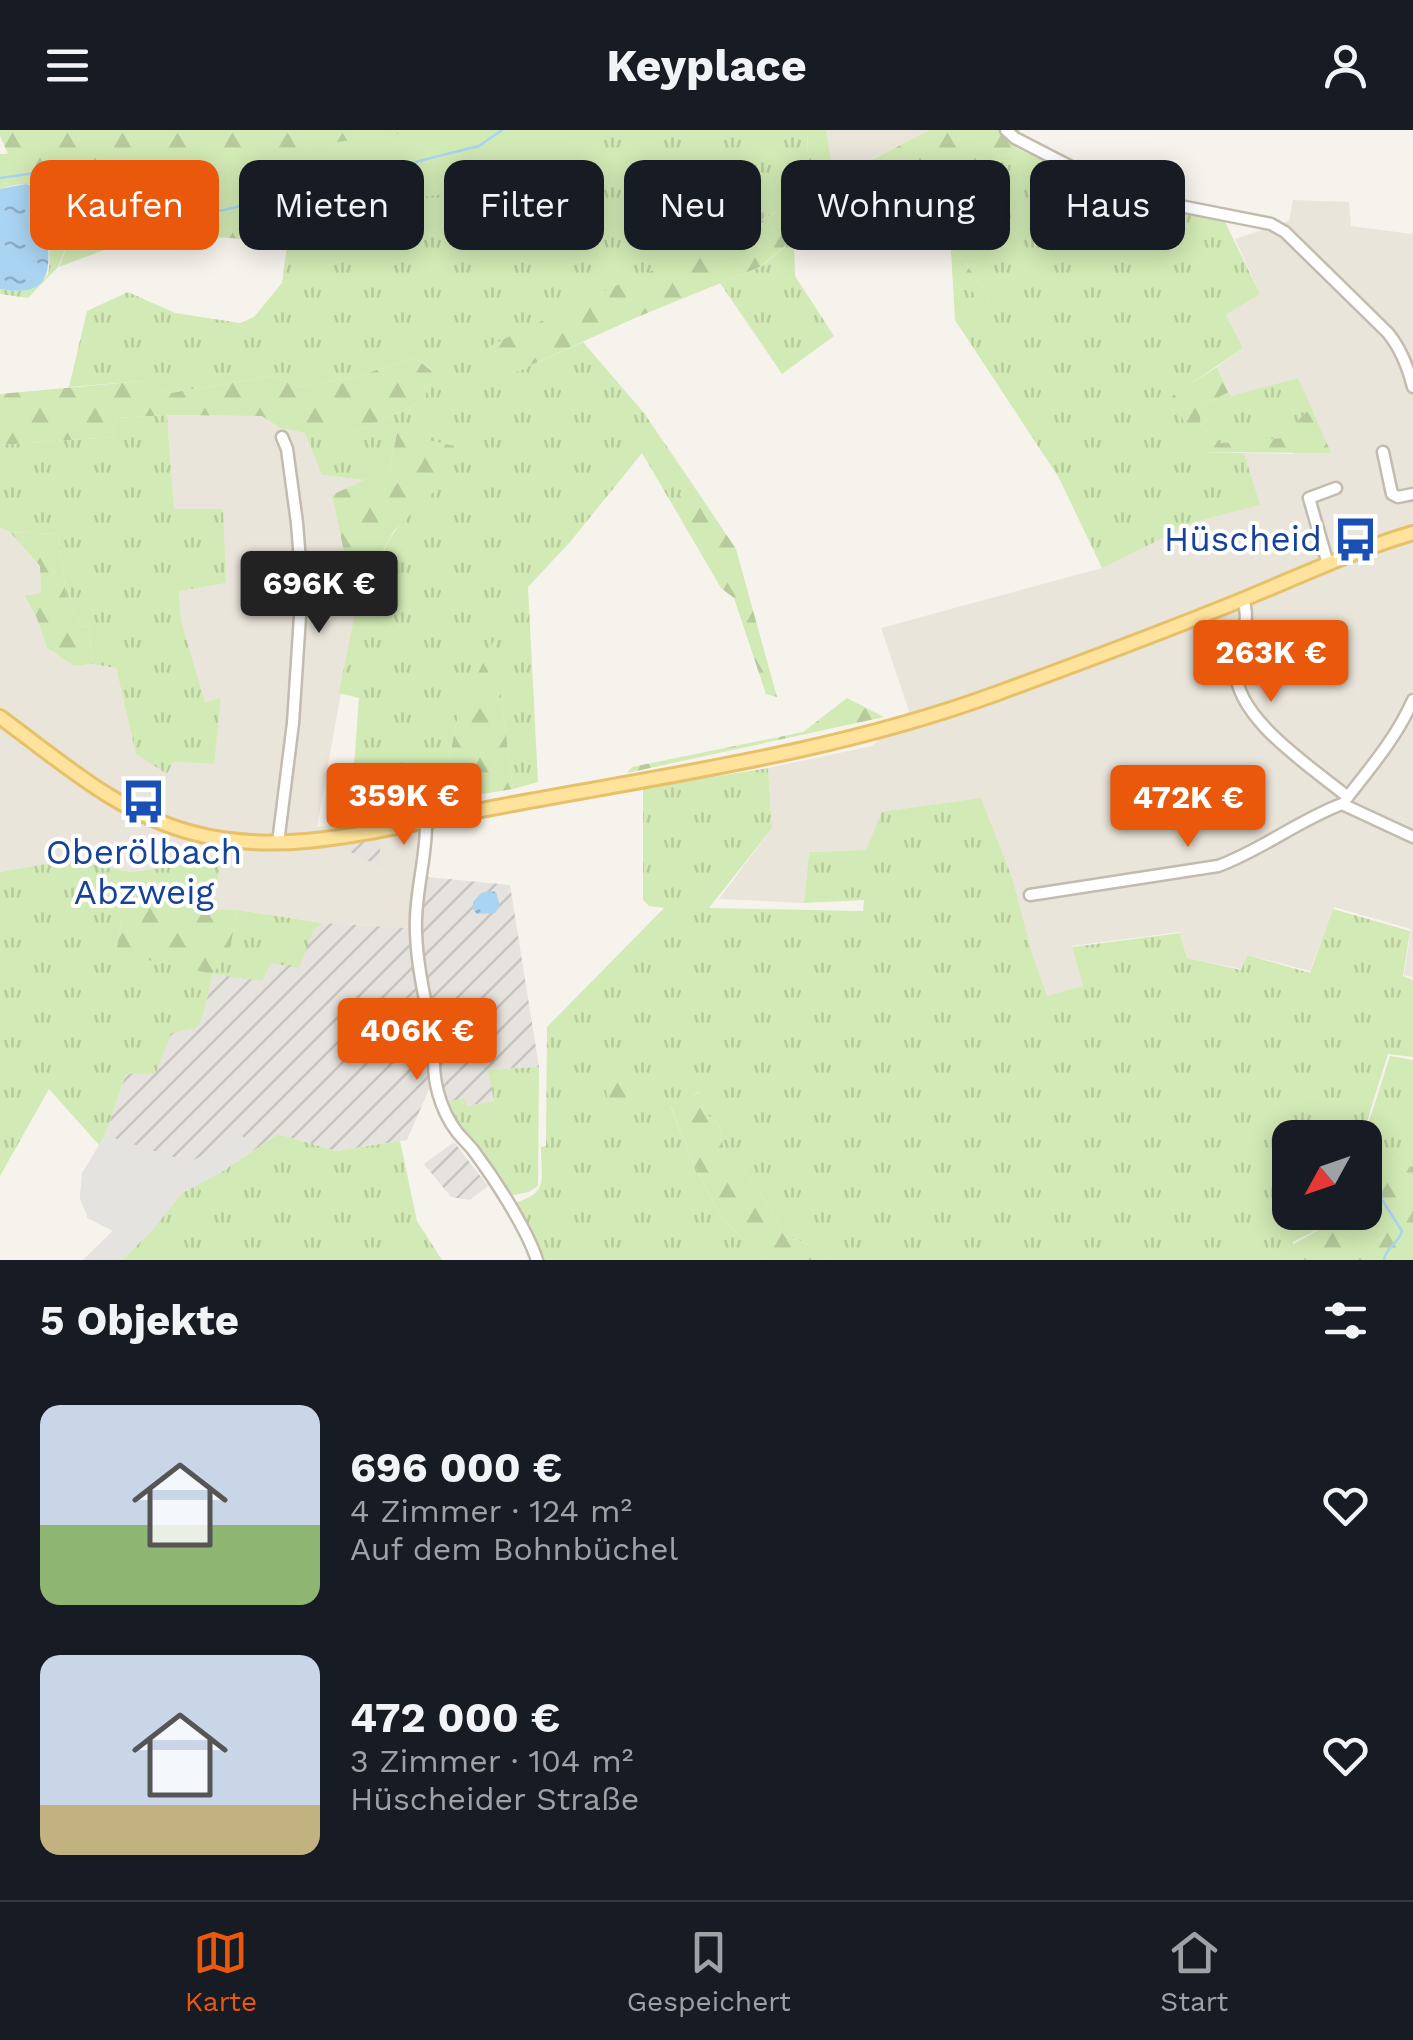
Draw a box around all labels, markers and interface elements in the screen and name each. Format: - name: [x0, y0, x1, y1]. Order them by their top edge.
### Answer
- icon: menu: [40, 38, 95, 93]
- icon: person: [1318, 38, 1373, 93]
- text: Keyplace: [606, 39, 807, 92]
- chip: Kaufen: [30, 160, 219, 250]
- chip: Mieten: [239, 160, 424, 250]
- chip: Filter: [444, 160, 604, 250]
- chip: Neu: [624, 160, 761, 250]
- chip: Wohnung: [781, 160, 1010, 250]
- chip: Haus: [1030, 160, 1185, 250]
- bus stop icon: Hüscheid: [1331, 515, 1379, 563]
- place label: Hüscheid: [1164, 518, 1322, 560]
- pin: 696K €: [238, 551, 400, 636]
- text: 696K €: [263, 564, 375, 602]
- pin: 263K €: [1190, 620, 1352, 705]
- text: 263K €: [1215, 633, 1327, 671]
- pin: 359K €: [323, 763, 485, 848]
- pin: 472K €: [1107, 765, 1269, 850]
- text: 359K €: [349, 776, 459, 814]
- bus stop icon: Oberölbach Abzweig: [120, 778, 168, 826]
- text: 472K €: [1132, 778, 1244, 816]
- place label: Oberölbach Abzweig: [46, 831, 242, 913]
- pin: 406K €: [336, 998, 498, 1083]
- text: 406K €: [360, 1011, 474, 1049]
- north arrow: [1272, 1120, 1382, 1230]
- map controls: [1272, 1120, 1382, 1230]
- icon: filters: [1318, 1293, 1373, 1348]
- text: 5 Objekte: [40, 1296, 239, 1345]
- text: 696 000 €: [350, 1443, 562, 1492]
- icon: home: [120, 1445, 240, 1565]
- icon: heart: [1318, 1478, 1373, 1533]
- text: 4 Zimmer · 124 m²: [350, 1492, 632, 1530]
- text: Auf dem Bohnbüchel: [350, 1530, 678, 1568]
- text: 472 000 €: [350, 1693, 560, 1742]
- icon: home: [120, 1695, 240, 1815]
- icon: heart: [1318, 1728, 1373, 1783]
- text: 3 Zimmer · 104 m²: [350, 1742, 633, 1780]
- text: Hüscheider Straße: [350, 1780, 639, 1818]
- tab: Karte: [185, 1925, 257, 2018]
- tab: Gespeichert: [627, 1925, 791, 2018]
- tab: Start: [1160, 1925, 1228, 2018]

